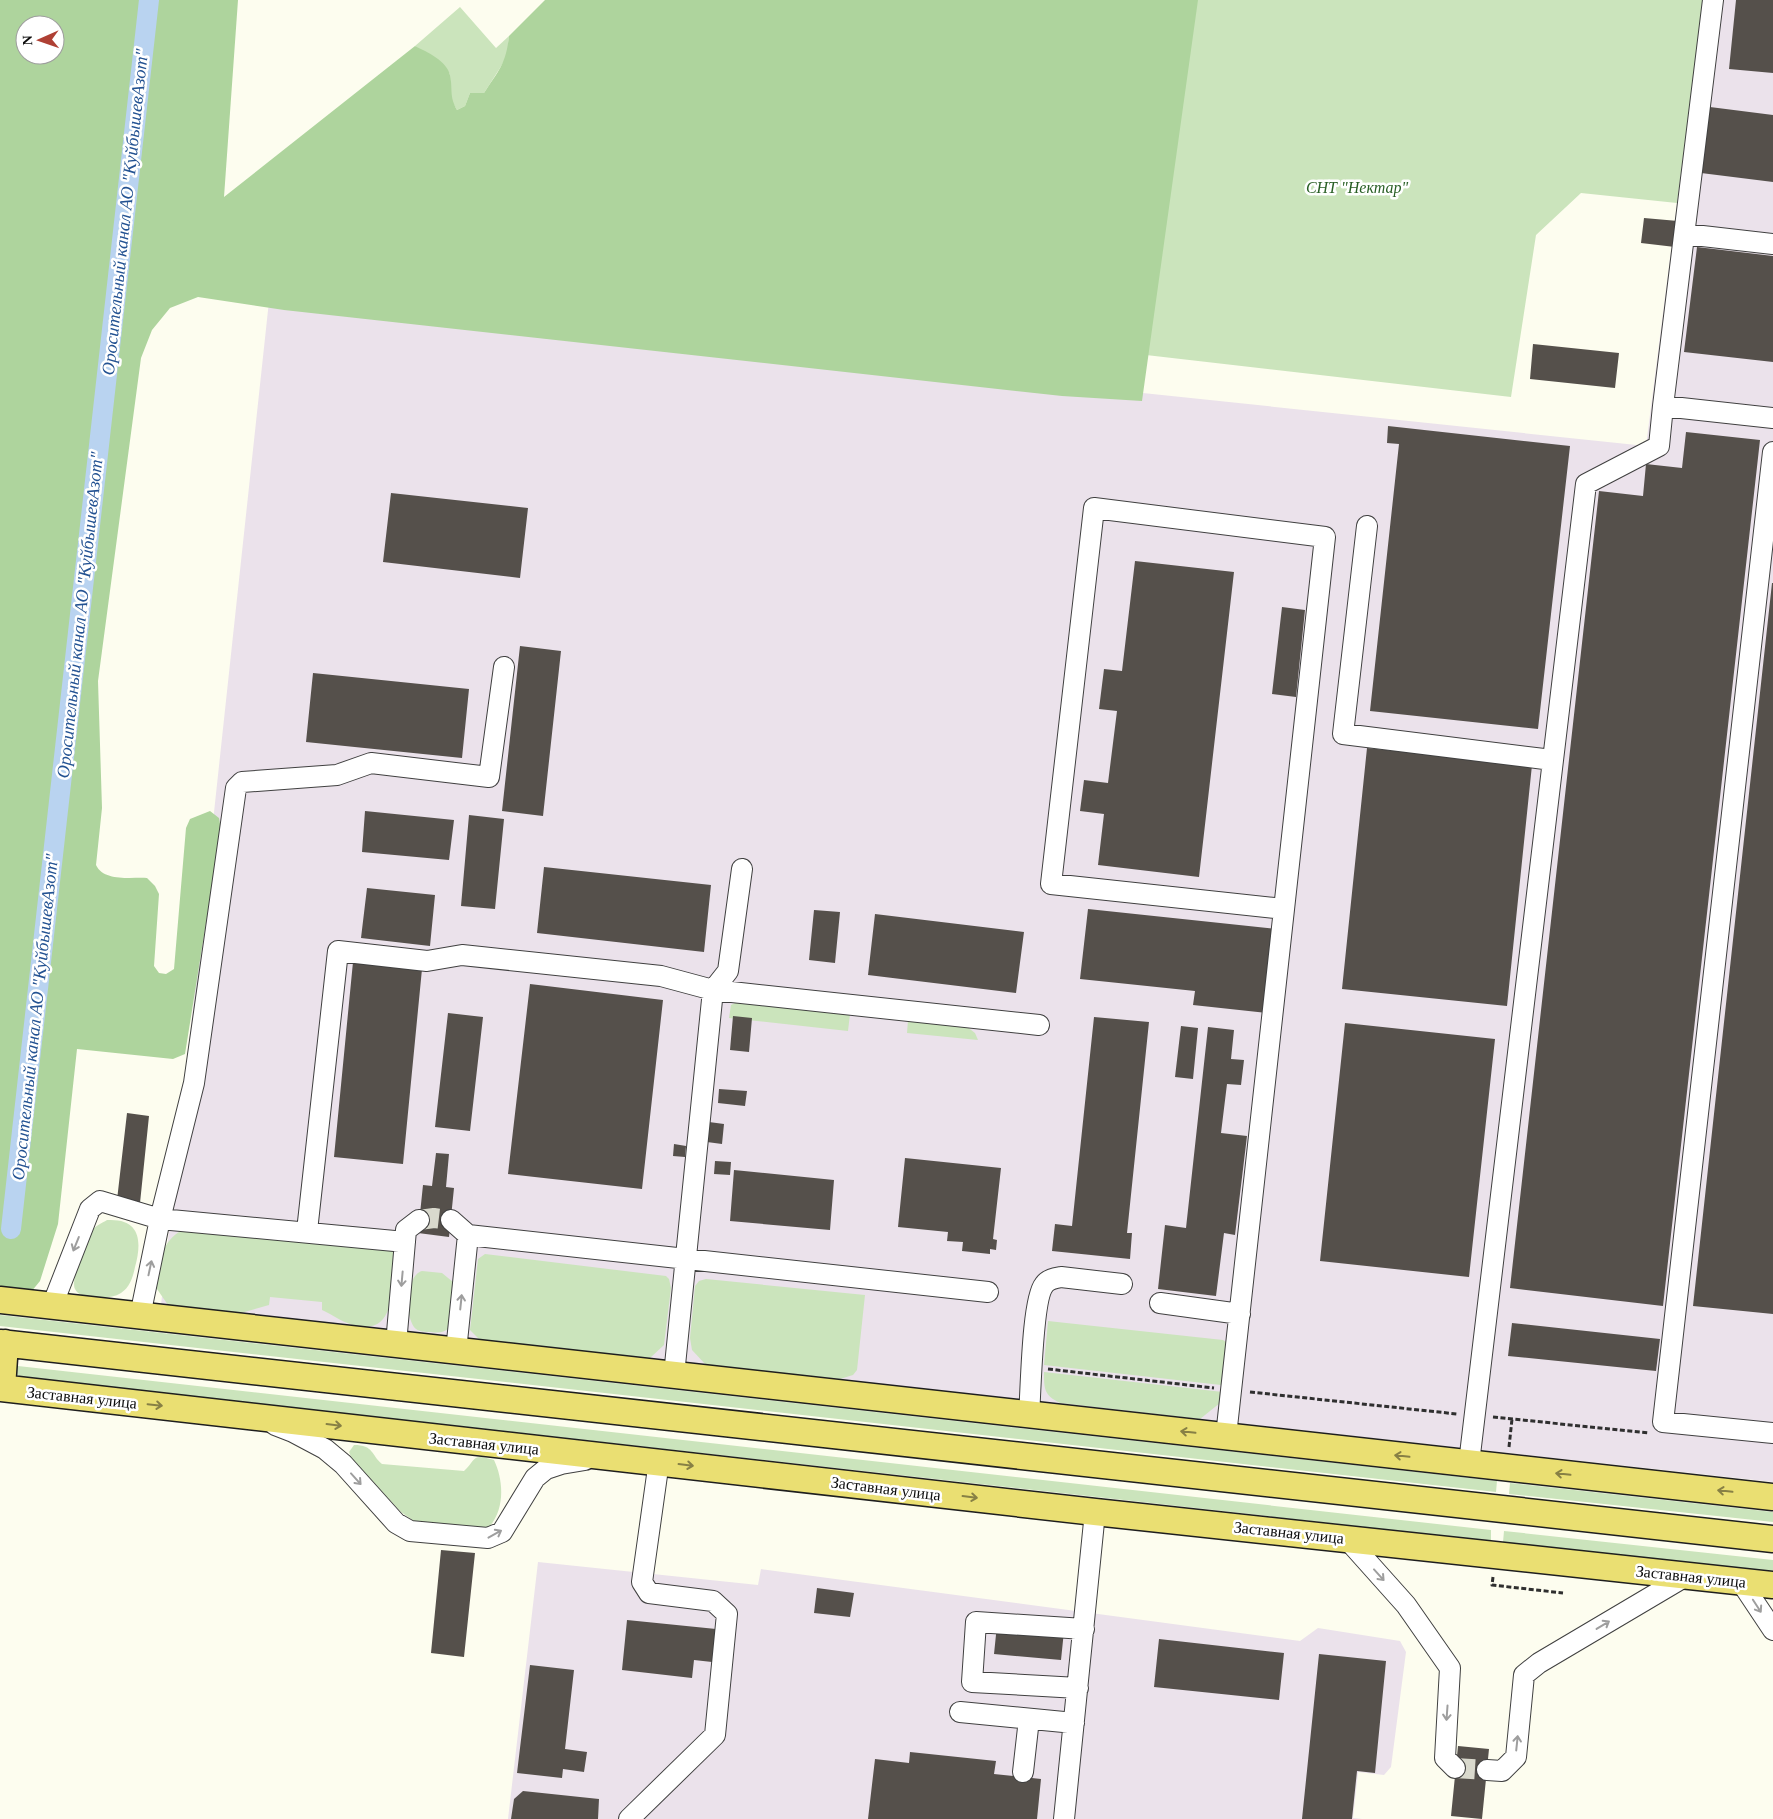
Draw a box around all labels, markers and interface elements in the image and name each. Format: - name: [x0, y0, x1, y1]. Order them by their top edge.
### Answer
- north arrow: [15, 15, 65, 65]
- text: N: [20, 35, 35, 46]
- water label: Оросительный канал АО "КуйбышевАзот": [98, 47, 152, 376]
- park label: СНТ "Нектар": [1306, 179, 1408, 197]
- water label: Оросительный канал АО "КуйбышевАзот": [53, 450, 107, 779]
- water label: Оросительный канал АО "КуйбышевАзот": [8, 852, 62, 1181]
- one-way arrow: [71, 1236, 81, 1251]
- one-way arrow: [145, 1260, 155, 1276]
- one-way arrow: [397, 1271, 406, 1287]
- one-way arrow: [456, 1295, 466, 1311]
- street label: Заставная улица: [26, 1383, 138, 1413]
- one-way arrow: [147, 1400, 163, 1409]
- one-way arrow: [325, 1420, 341, 1430]
- one-way arrow: [1180, 1427, 1196, 1437]
- street label: Заставная улица: [428, 1429, 540, 1459]
- one-way arrow: [1394, 1451, 1410, 1461]
- one-way arrow: [678, 1460, 694, 1470]
- one-way arrow: [1555, 1469, 1571, 1479]
- one-way arrow: [351, 1472, 362, 1485]
- street label: Заставная улица: [830, 1473, 942, 1505]
- one-way arrow: [1717, 1486, 1733, 1496]
- one-way arrow: [961, 1492, 977, 1502]
- street label: Заставная улица: [1233, 1518, 1345, 1548]
- one-way arrow: [488, 1529, 503, 1539]
- street label: Заставная улица: [1635, 1562, 1747, 1592]
- one-way arrow: [1374, 1568, 1385, 1581]
- one-way arrow: [1752, 1599, 1762, 1613]
- one-way arrow: [1596, 1619, 1610, 1629]
- one-way arrow: [1443, 1705, 1452, 1721]
- one-way arrow: [1512, 1735, 1522, 1751]

